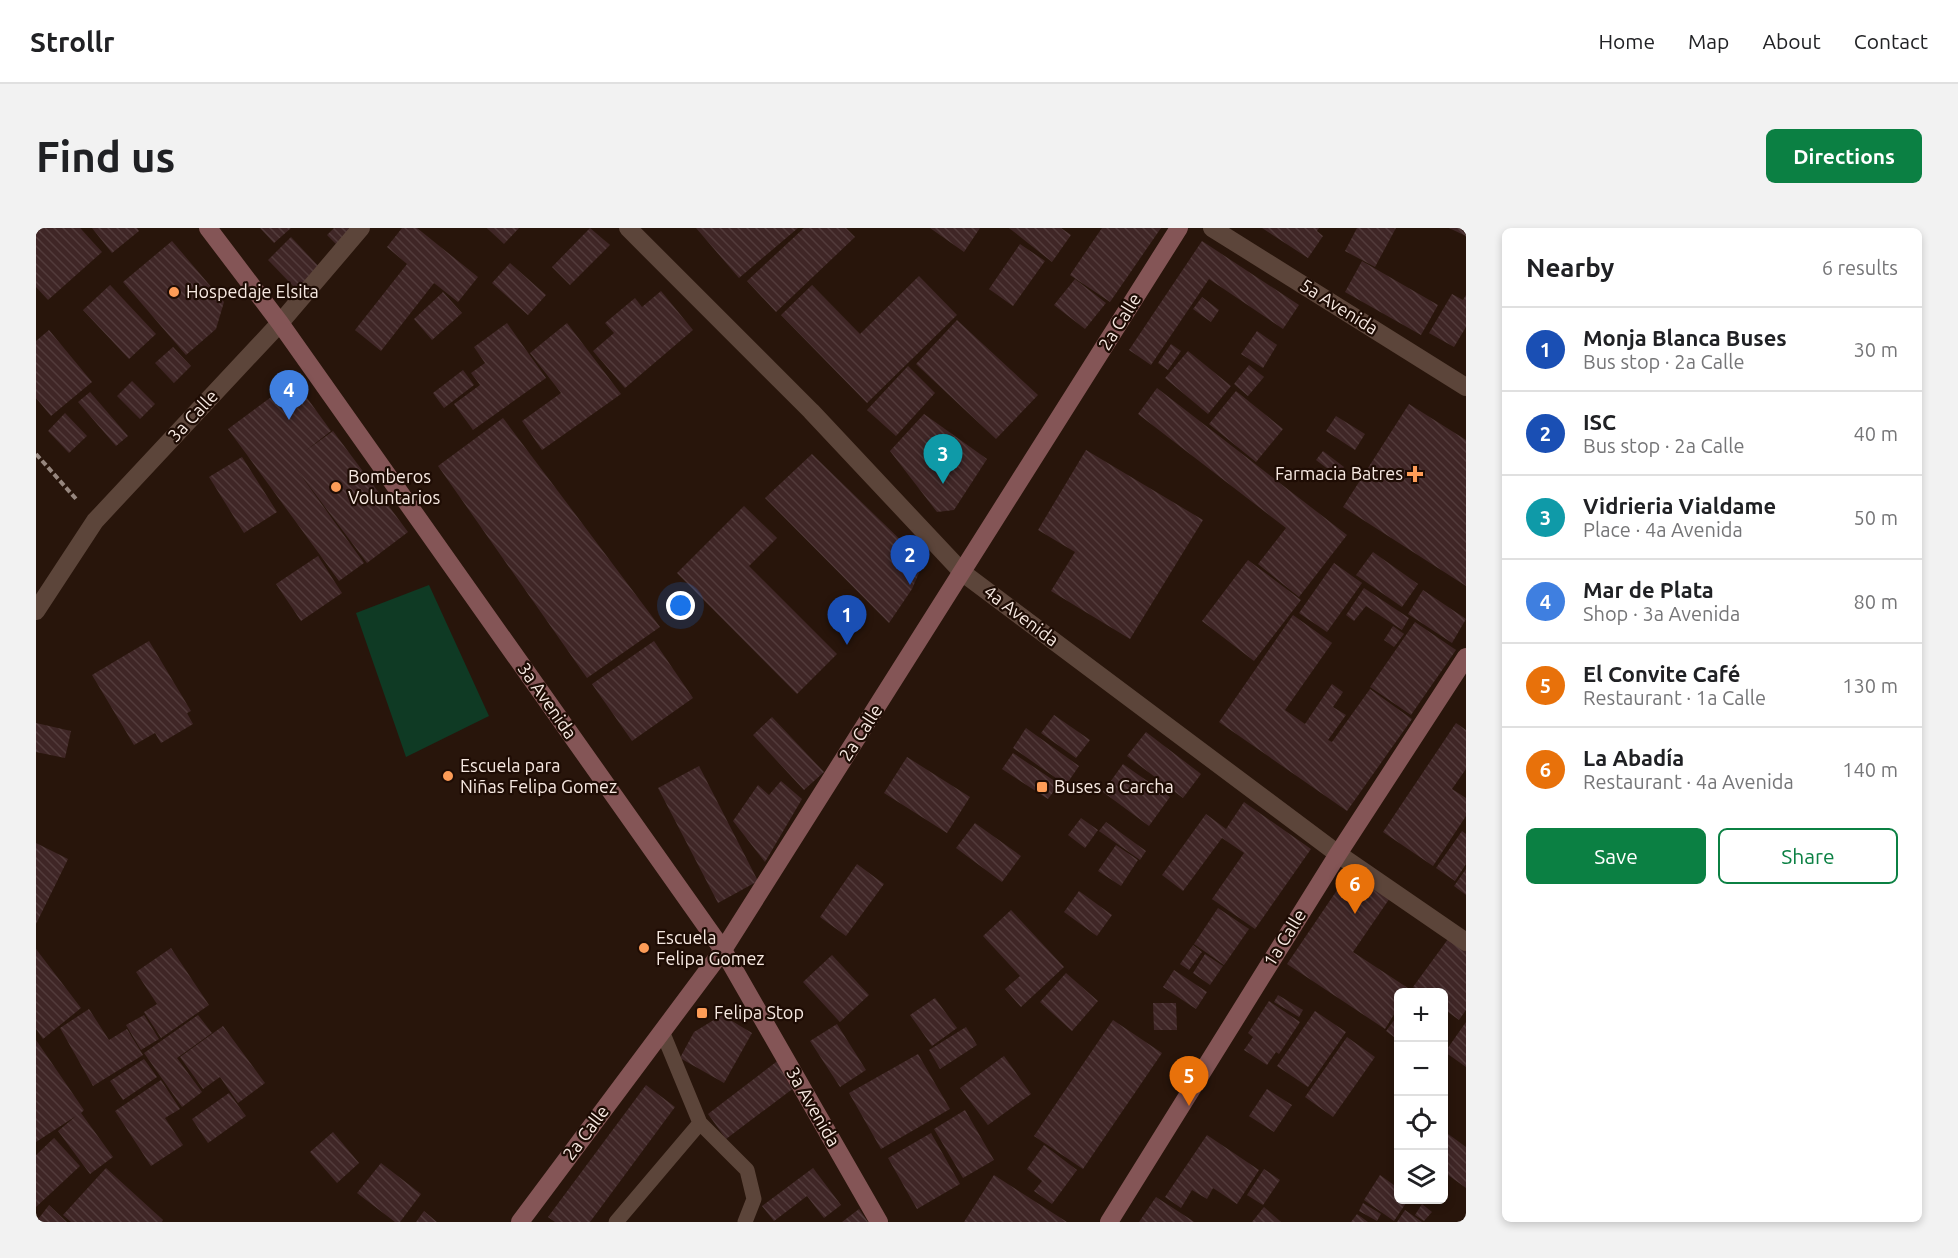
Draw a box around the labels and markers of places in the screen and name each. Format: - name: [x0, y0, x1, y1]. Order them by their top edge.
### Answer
- place label: Hospedaje Elsita: [186, 281, 319, 301]
- marker: Hospedaje Elsita: [167, 285, 181, 299]
- pin: 4: [270, 370, 308, 420]
- pin: 3: [924, 434, 962, 484]
- place label: Farmacia Batres: [1275, 463, 1403, 483]
- place label: Bomberos Voluntarios: [348, 466, 441, 507]
- marker: Farmacia Batres: [1408, 467, 1422, 481]
- marker: Bomberos Voluntarios: [329, 480, 343, 494]
- pin: 2: [890, 536, 930, 585]
- pin: 1: [828, 596, 866, 645]
- place label: Escuela para Niñas Felipa Gomez: [460, 755, 617, 796]
- marker: Escuela para Niñas Felipa Gomez: [441, 769, 455, 783]
- place label: Buses a Carcha: [1054, 776, 1174, 796]
- marker: Buses a Carcha: [1035, 780, 1049, 794]
- pin: 6: [1336, 864, 1374, 914]
- place label: Escuela Felipa Gomez: [656, 927, 765, 968]
- marker: Escuela Felipa Gomez: [637, 941, 651, 955]
- place label: Felipa Stop: [714, 1002, 804, 1022]
- marker: Felipa Stop: [695, 1006, 709, 1020]
- pin: 5: [1170, 1056, 1208, 1106]

